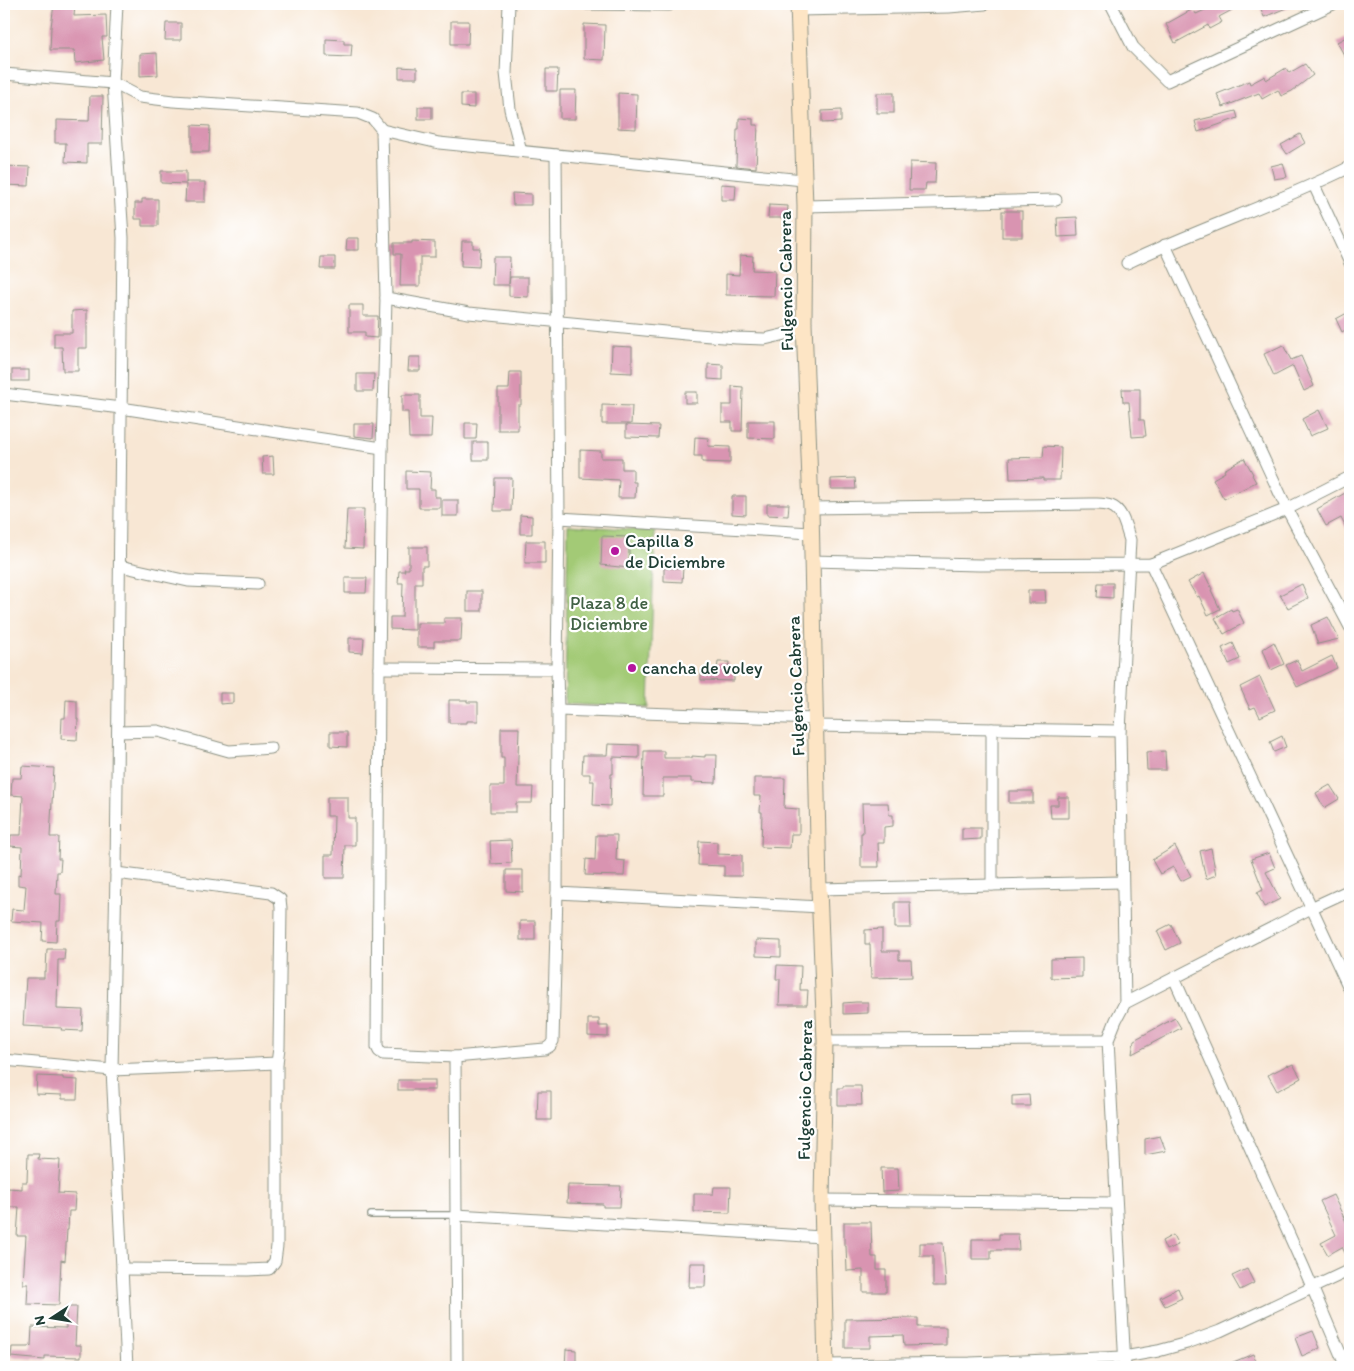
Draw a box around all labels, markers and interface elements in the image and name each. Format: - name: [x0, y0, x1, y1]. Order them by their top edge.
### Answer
- street label: Fulgencio Cabrera: [774, 210, 798, 351]
- place label: Capilla 8 de Diciembre: [625, 530, 725, 573]
- marker: Capilla 8 de Diciembre: [609, 545, 621, 557]
- park label: Plaza 8 de Diciembre: [570, 592, 648, 635]
- street label: Fulgencio Cabrera: [783, 615, 809, 757]
- place label: cancha de voley: [642, 657, 763, 679]
- marker: cancha de voley: [626, 662, 638, 674]
- street label: Fulgencio Cabrera: [793, 1019, 817, 1160]
- north arrow: [28, 1294, 78, 1344]
- text: N: [30, 1314, 49, 1327]

